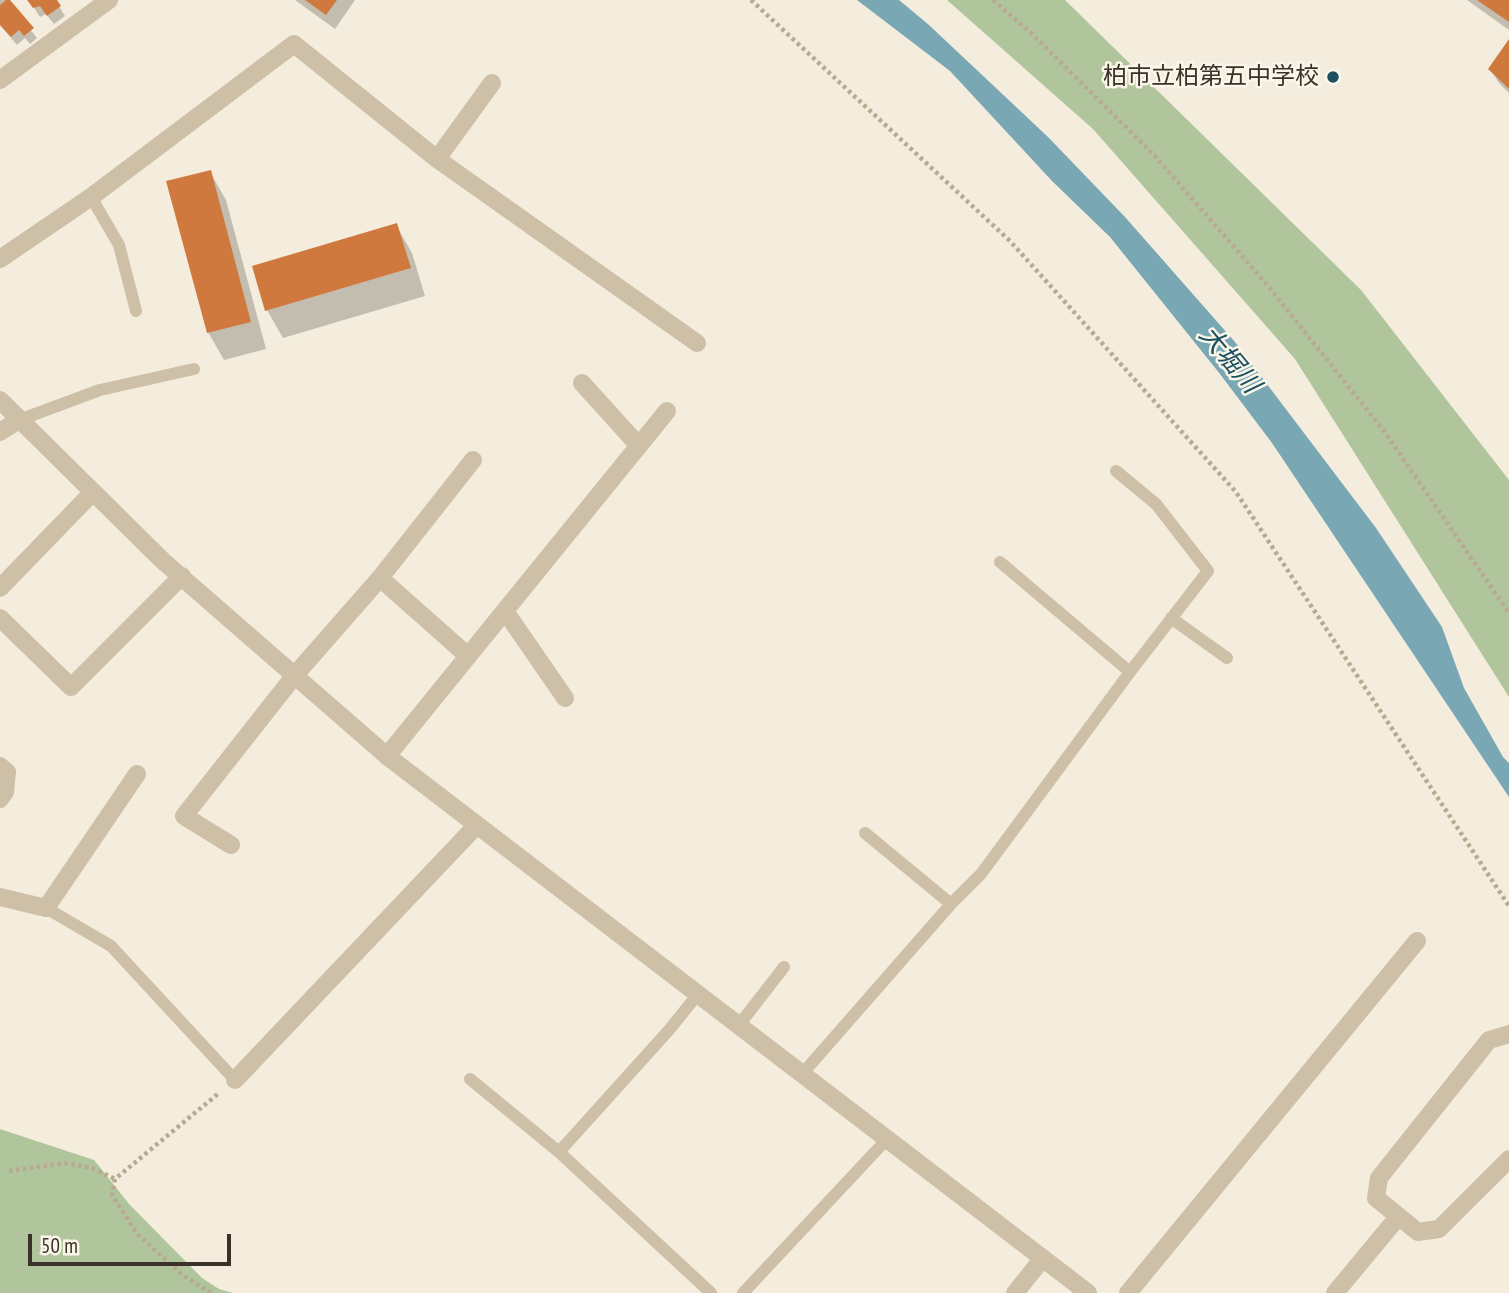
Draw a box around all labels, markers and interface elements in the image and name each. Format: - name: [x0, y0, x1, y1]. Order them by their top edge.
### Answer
- place label: 柏市立柏第五中学校: [1103, 63, 1319, 91]
- marker: 柏市立柏第五中学校: [1325, 69, 1341, 85]
- water label: 大堀川: [1192, 320, 1266, 400]
- scale bar: [32, 1220, 234, 1264]
- text: 50 m: [41, 1232, 78, 1259]

